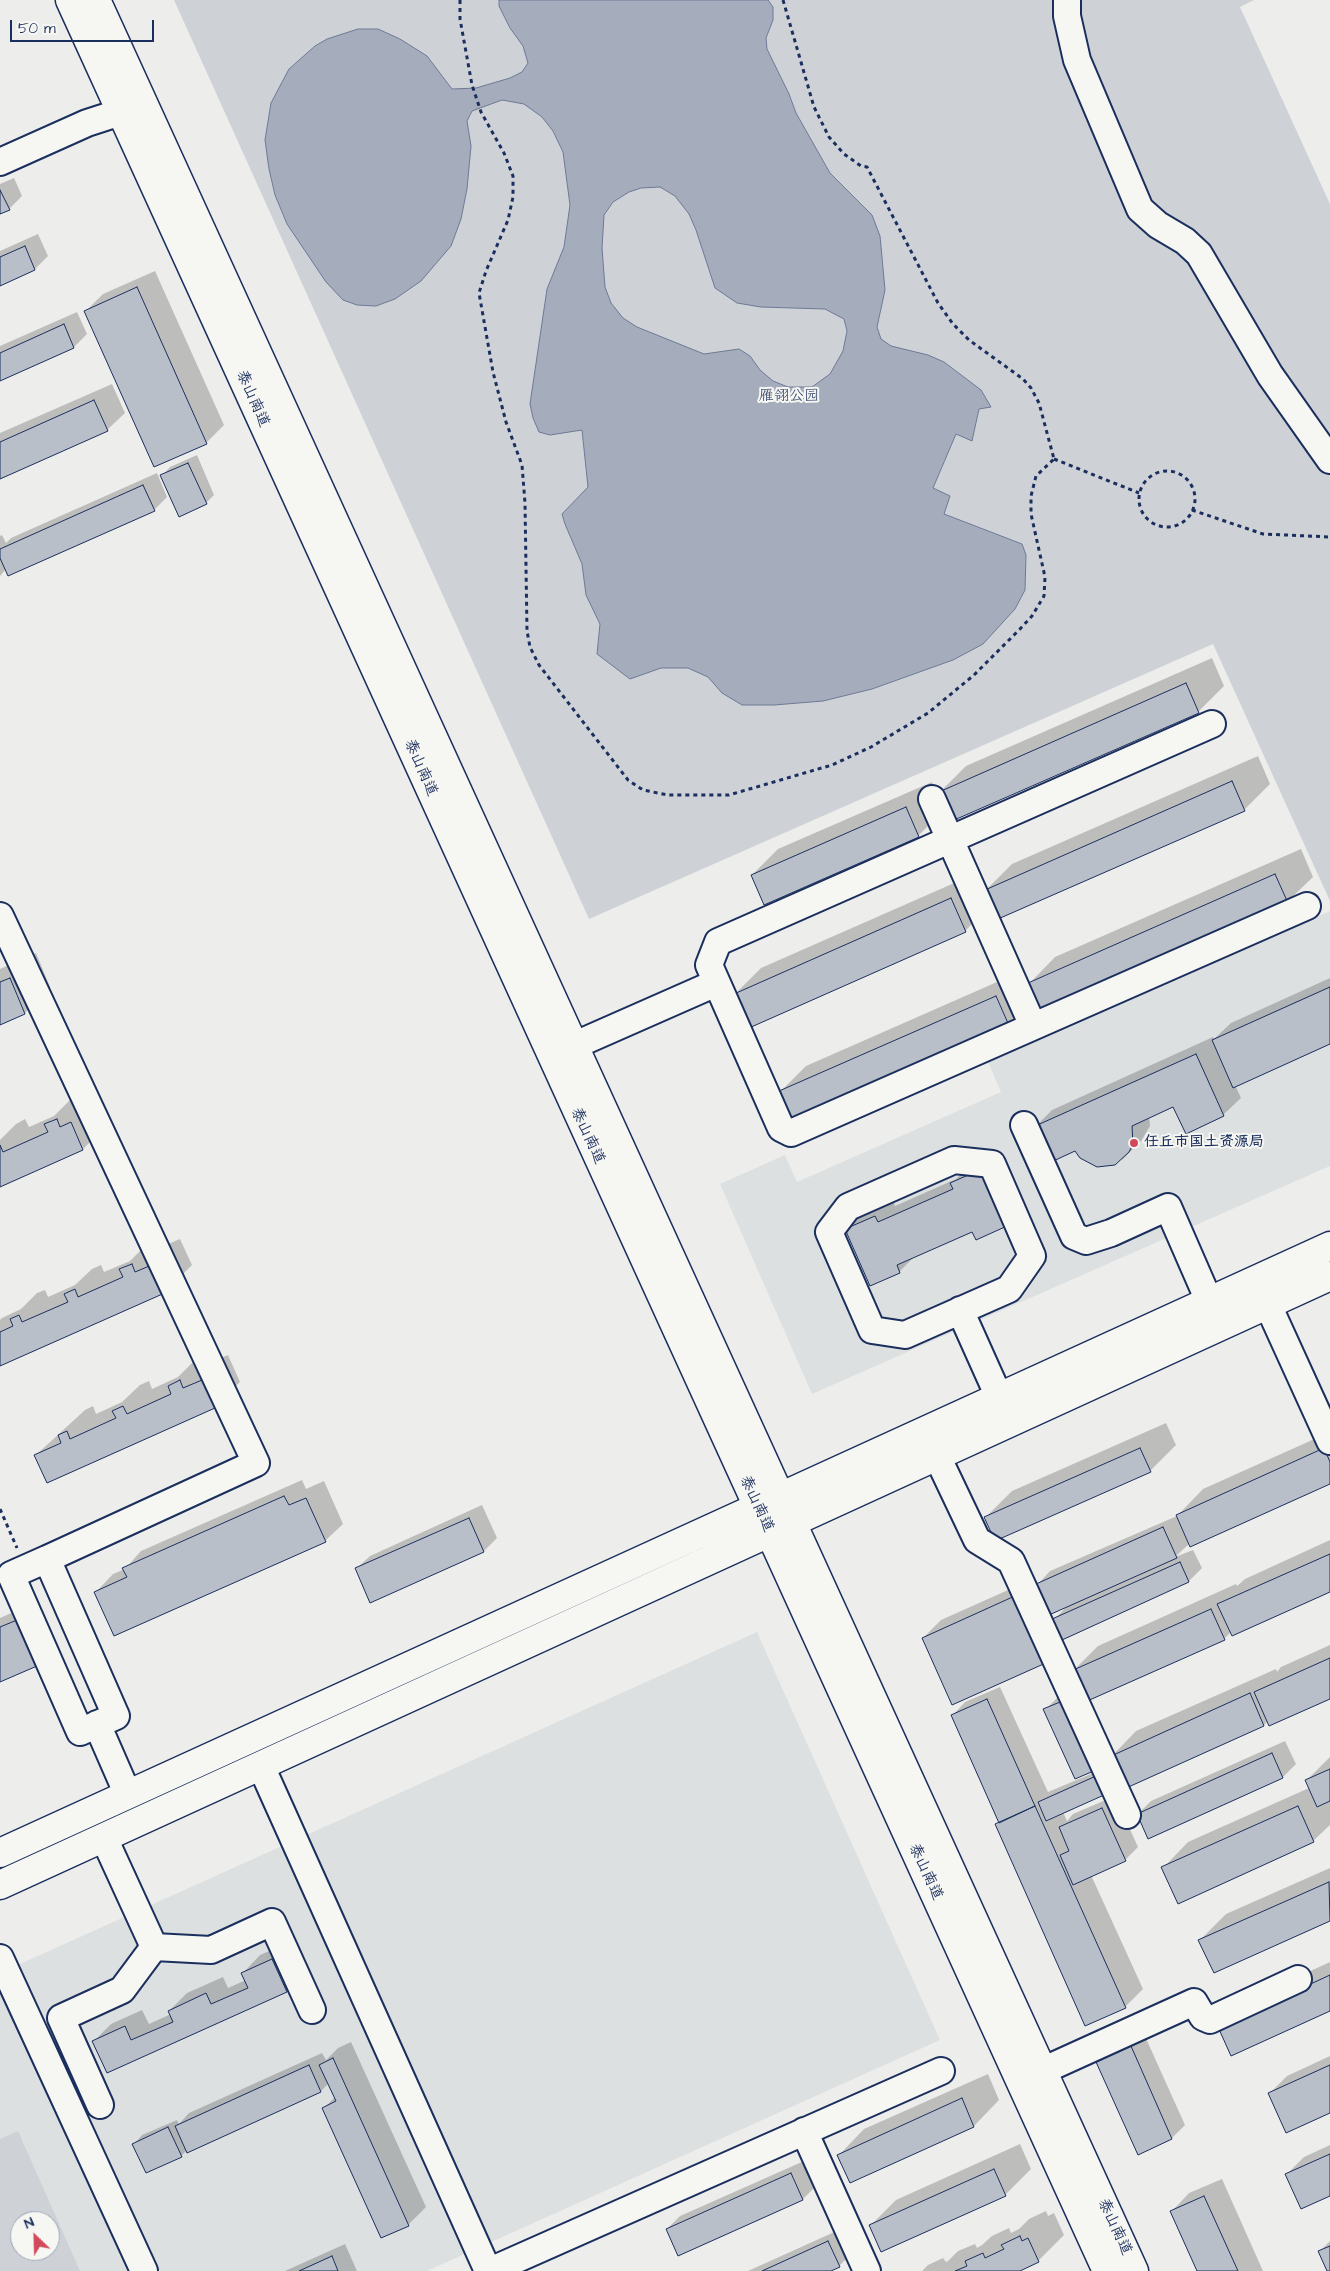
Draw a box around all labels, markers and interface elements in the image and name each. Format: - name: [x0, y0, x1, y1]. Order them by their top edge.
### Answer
- scale bar: [12, 10, 156, 42]
- text: 50 m: [18, 18, 56, 39]
- street label: 泰山南道: [232, 368, 272, 430]
- park label: 雁翎公园: [759, 388, 819, 406]
- street label: 泰山南道: [400, 737, 440, 799]
- street label: 泰山南道: [566, 1105, 608, 1167]
- place label: 任丘市国土资源局: [1144, 1134, 1264, 1152]
- marker: 任丘市国土资源局: [1128, 1137, 1140, 1149]
- street label: 泰山南道: [735, 1473, 777, 1535]
- street label: 泰山南道: [904, 1841, 946, 1903]
- street label: 泰山南道: [1093, 2196, 1135, 2258]
- north arrow: [10, 2211, 60, 2261]
- text: N: [21, 2212, 37, 2234]

